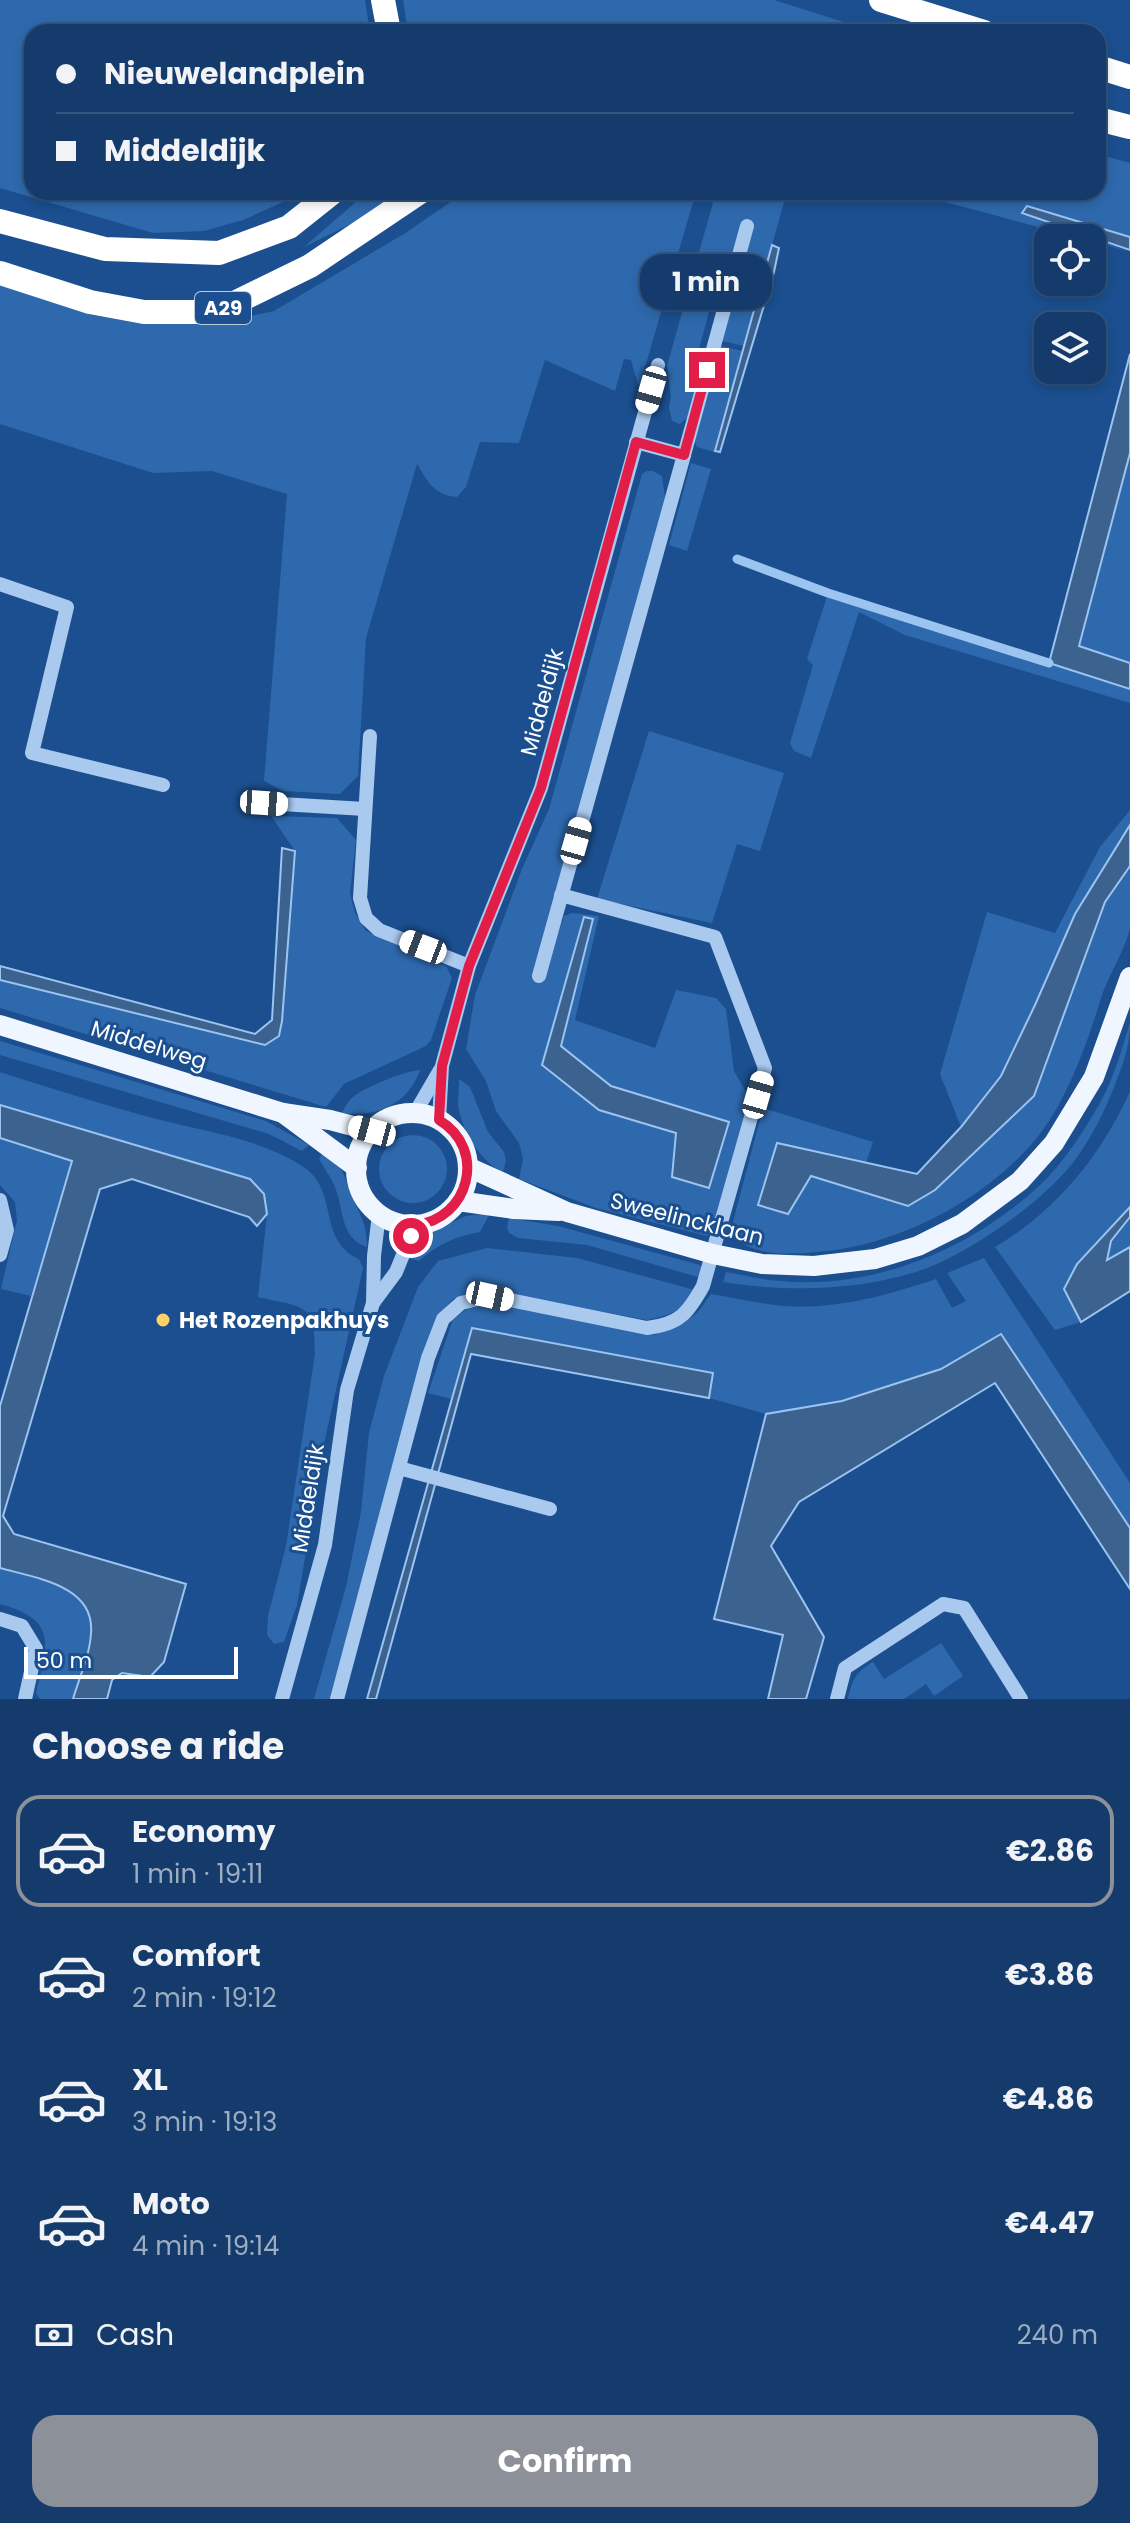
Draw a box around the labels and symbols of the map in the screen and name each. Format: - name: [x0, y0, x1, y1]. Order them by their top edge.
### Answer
- callout: 1 min: [641, 254, 773, 310]
- road number: A29: [195, 292, 251, 324]
- route end: [689, 352, 725, 388]
- car: [633, 364, 669, 416]
- street label: Middeldijk: [513, 644, 571, 759]
- car: [239, 789, 289, 817]
- car: [558, 815, 594, 867]
- car: [396, 927, 450, 967]
- street label: Middelweg: [87, 1013, 211, 1077]
- car: [740, 1069, 776, 1121]
- car: [346, 1113, 398, 1149]
- street label: Sweelincklaan: [607, 1185, 767, 1253]
- route start: [393, 1218, 429, 1254]
- car: [464, 1279, 516, 1313]
- place label: Het Rozenpakhuys: [179, 1305, 389, 1336]
- marker: Het Rozenpakhuys: [154, 1311, 172, 1329]
- street label: Middeldijk: [284, 1440, 332, 1555]
- scale bar: [24, 1643, 238, 1679]

